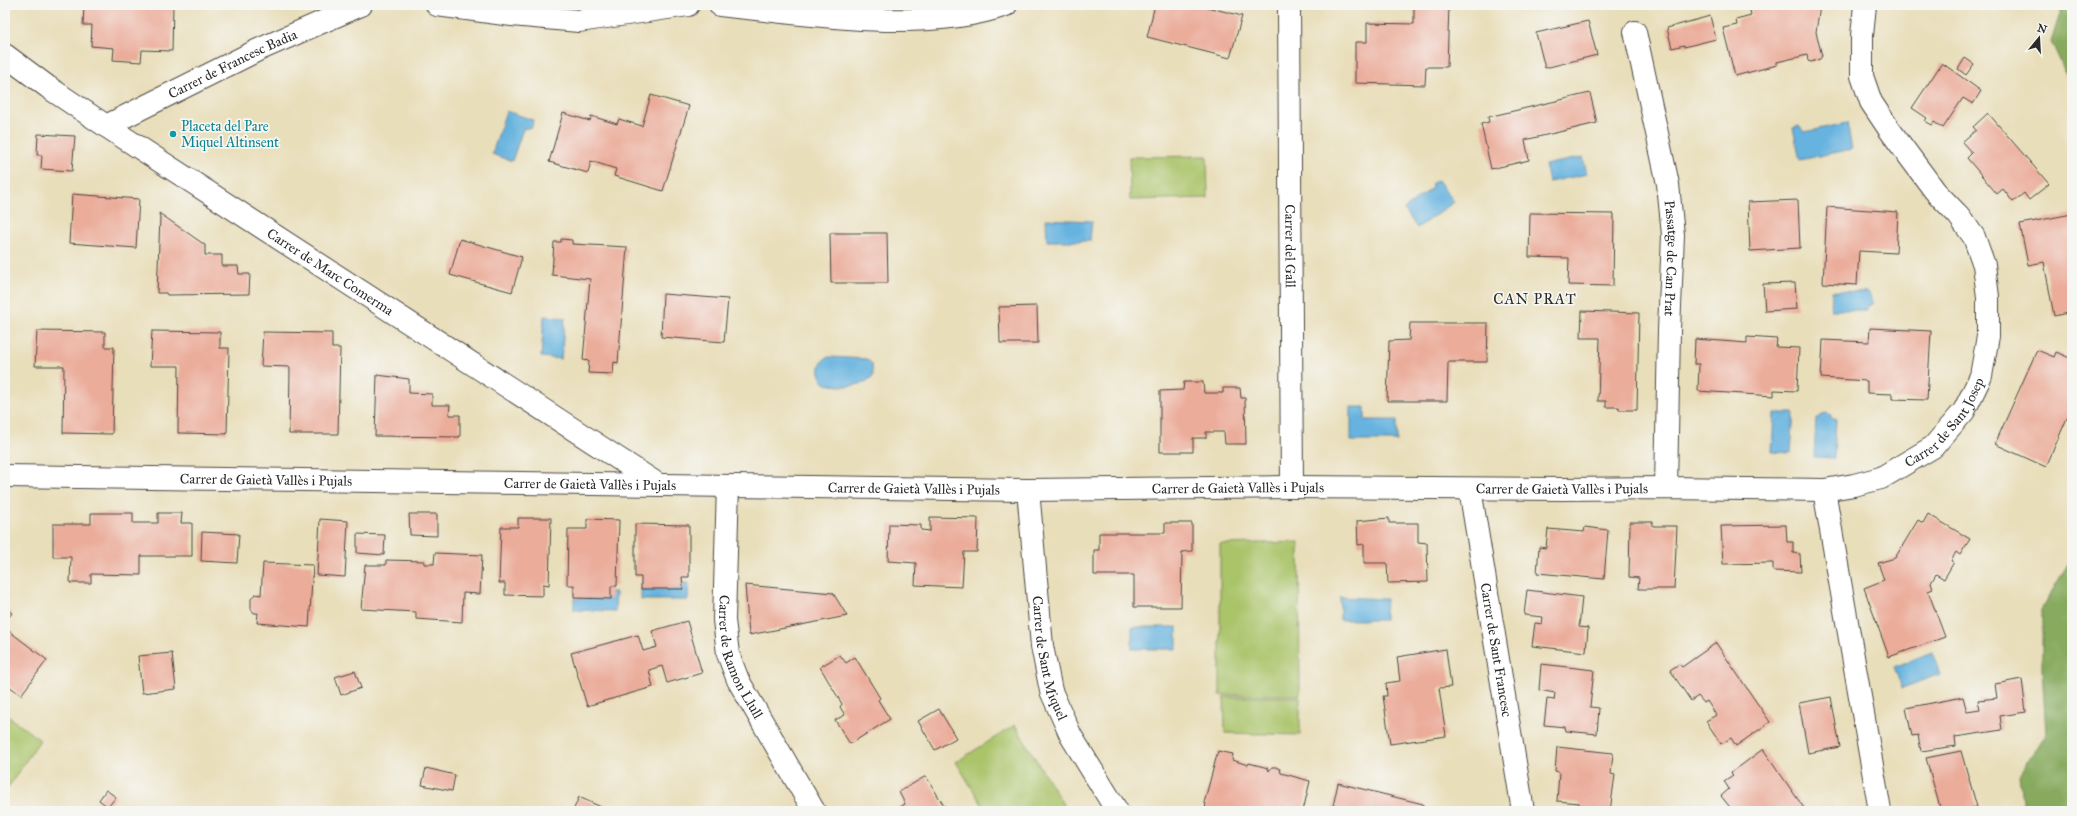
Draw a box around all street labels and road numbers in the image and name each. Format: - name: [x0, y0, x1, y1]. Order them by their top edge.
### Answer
- street label: Carrer de Francesc Badia: [165, 26, 300, 103]
- street label: Passatge de Can Prat: [1661, 199, 1681, 317]
- street label: Carrer del Gall: [1281, 204, 1299, 288]
- street label: Carrer de Marc Comerma: [264, 225, 397, 319]
- street label: Carrer de Sant Josep: [1901, 375, 1988, 471]
- street label: Carrer de Gaietà Vallès i Pujals: [180, 470, 352, 490]
- street label: Carrer de Gaietà Vallès i Pujals: [504, 475, 676, 494]
- street label: Carrer de Gaietà Vallès i Pujals: [828, 479, 1000, 499]
- street label: Carrer de Gaietà Vallès i Pujals: [1152, 479, 1324, 498]
- street label: Carrer de Gaietà Vallès i Pujals: [1476, 480, 1648, 498]
- street label: Carrer de Sant Francesc: [1477, 582, 1515, 718]
- street label: Carrer de Ramon Llull: [715, 595, 767, 722]
- street label: Carrer de Sant Miquel: [1029, 595, 1071, 723]

